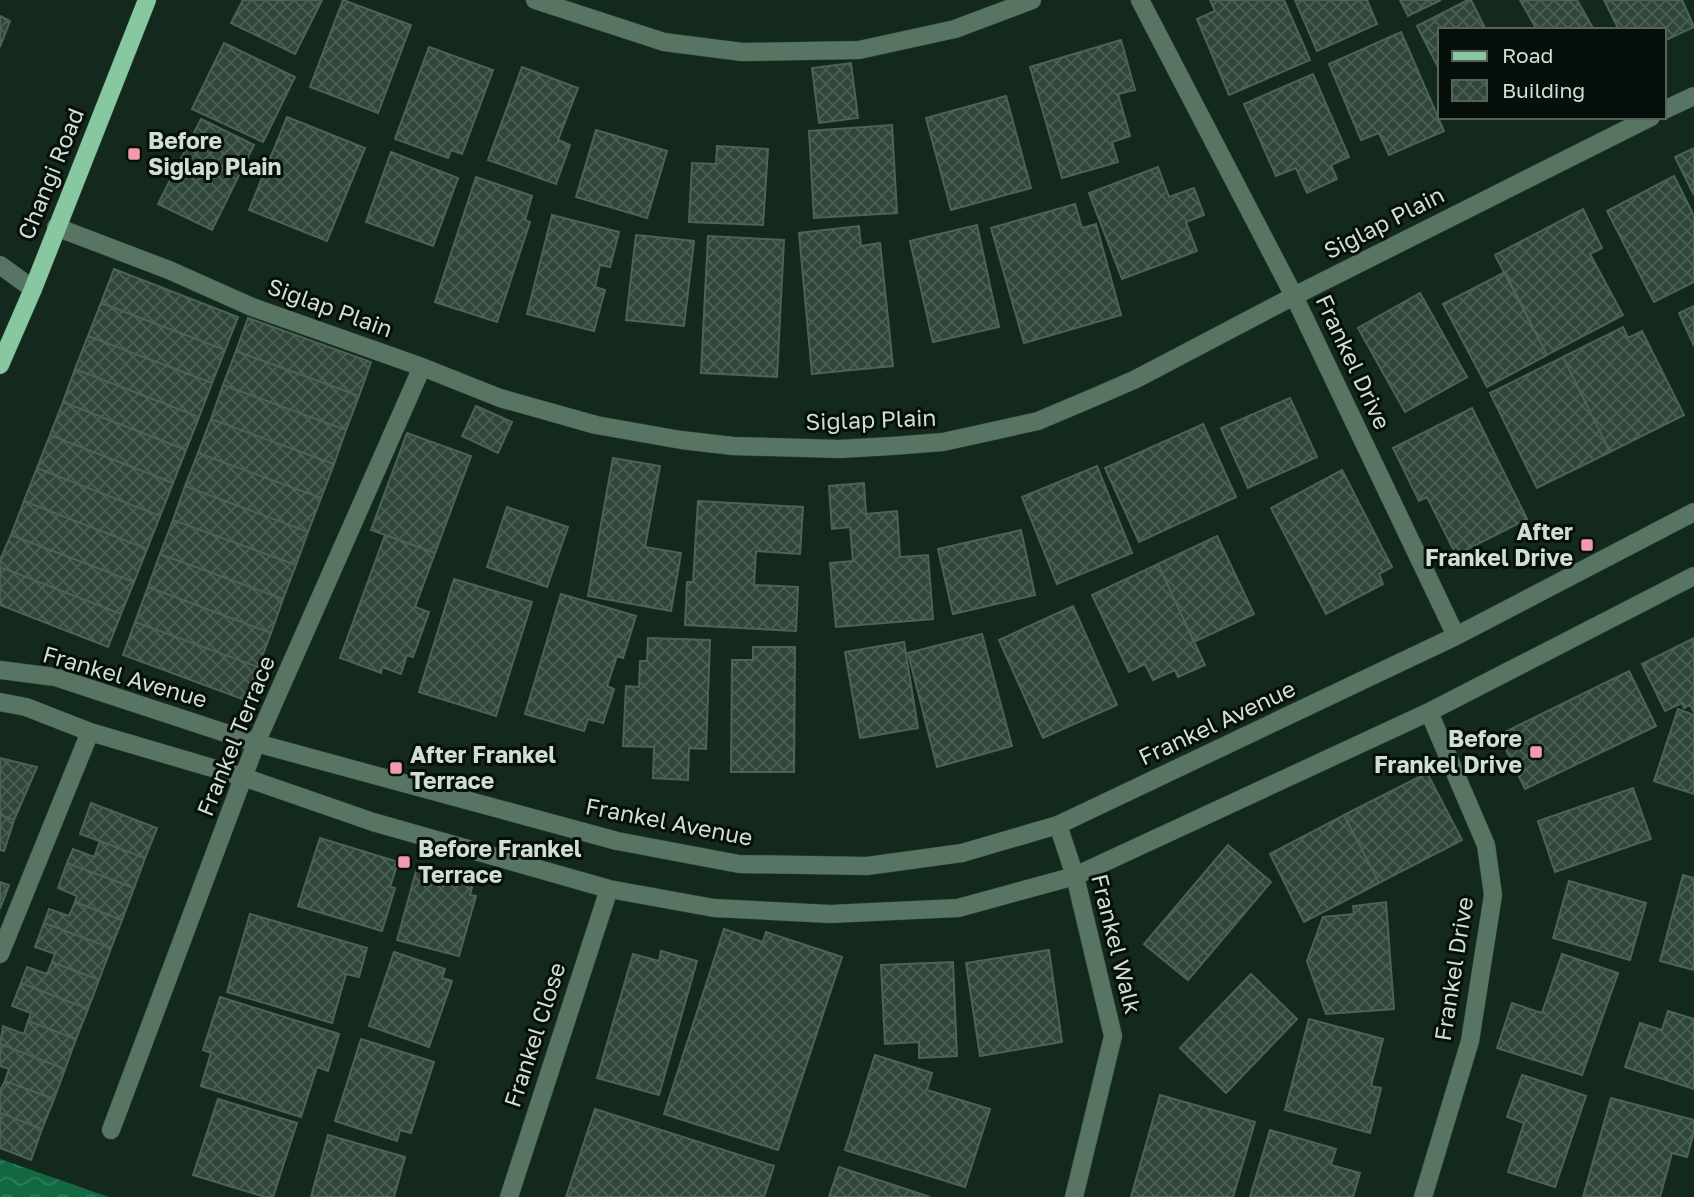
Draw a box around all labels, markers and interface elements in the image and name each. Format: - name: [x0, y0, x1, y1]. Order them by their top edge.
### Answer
- legend: [1438, 28, 1666, 119]
- text: Road: [1502, 42, 1553, 68]
- text: Building: [1502, 77, 1585, 103]
- street label: Changi Road: [11, 104, 89, 243]
- place label: Before Siglap Plain: [148, 126, 281, 180]
- marker: Before Siglap Plain: [126, 146, 142, 162]
- street label: Siglap Plain: [1319, 180, 1448, 264]
- street label: Siglap Plain: [264, 271, 397, 343]
- street label: Frankel Drive: [1310, 290, 1397, 433]
- street label: Siglap Plain: [805, 403, 937, 435]
- place label: After Frankel Drive: [1425, 517, 1573, 571]
- marker: After Frankel Drive: [1579, 537, 1595, 553]
- street label: Frankel Avenue: [40, 639, 211, 713]
- street label: Frankel Terrace: [190, 651, 280, 820]
- street label: Frankel Avenue: [1134, 674, 1299, 771]
- place label: Before Frankel Drive: [1374, 724, 1522, 778]
- place label: After Frankel Terrace: [410, 740, 556, 794]
- marker: Before Frankel Drive: [1528, 744, 1544, 760]
- marker: After Frankel Terrace: [388, 760, 404, 776]
- street label: Frankel Avenue: [583, 791, 755, 851]
- place label: Before Frankel Terrace: [418, 834, 582, 888]
- marker: Before Frankel Terrace: [396, 854, 412, 870]
- street label: Frankel Walk: [1086, 871, 1148, 1017]
- street label: Frankel Drive: [1428, 895, 1478, 1043]
- street label: Frankel Close: [497, 959, 571, 1111]

